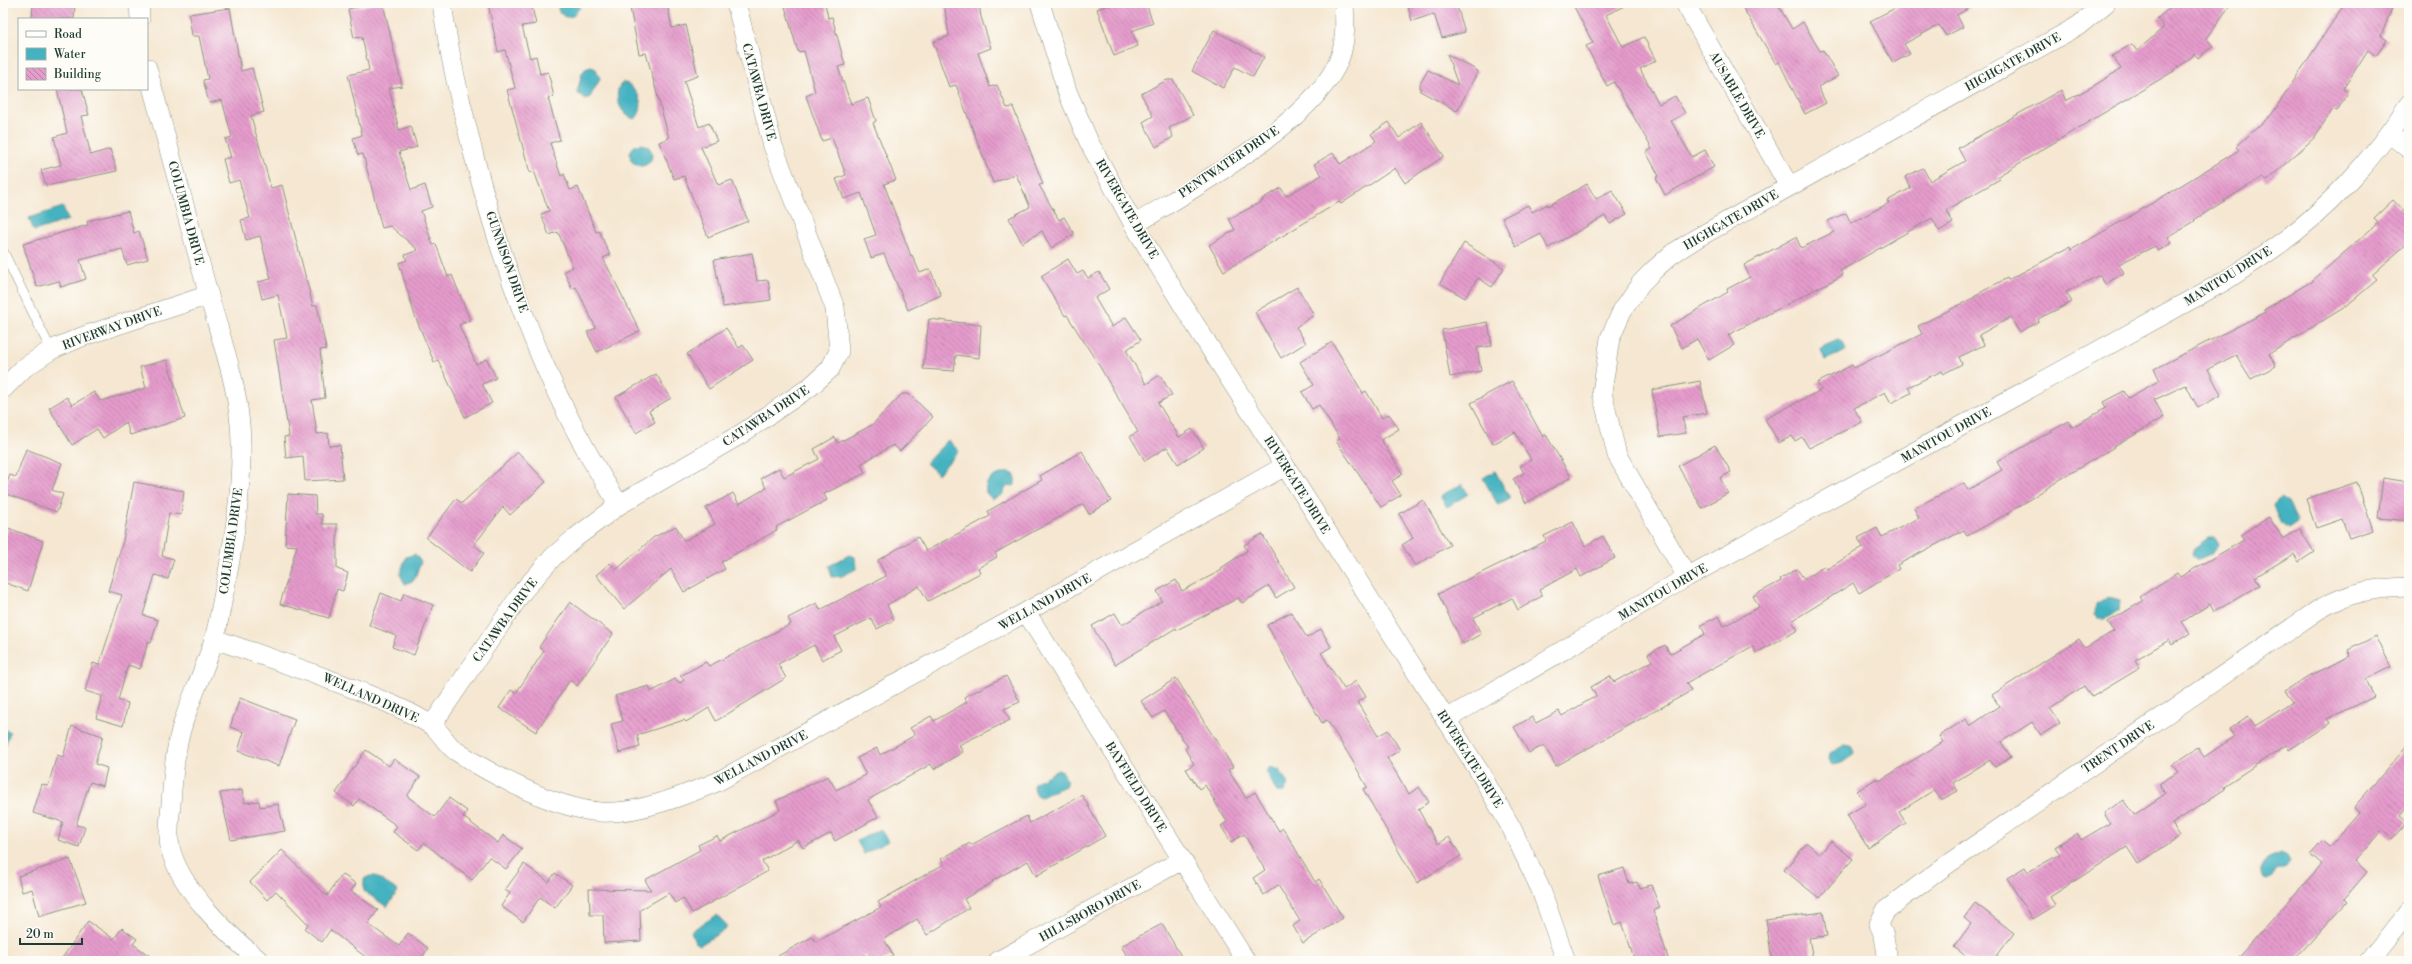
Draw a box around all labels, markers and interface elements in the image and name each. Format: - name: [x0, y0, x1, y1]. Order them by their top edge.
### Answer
- legend: [18, 18, 148, 90]
- text: Road: [54, 27, 82, 42]
- street label: HIGHGATE DRIVE: [1963, 30, 2064, 95]
- street label: CATAWBA DRIVE: [738, 42, 779, 143]
- text: Water: [53, 47, 86, 62]
- street label: AUSABLE DRIVE: [1705, 48, 1767, 141]
- text: Building: [53, 67, 102, 82]
- street label: PENTWATER DRIVE: [1176, 123, 1282, 202]
- street label: RIVERGATE DRIVE: [1092, 157, 1161, 262]
- street label: COLUMBIA DRIVE: [164, 159, 207, 267]
- street label: HIGHGATE DRIVE: [1681, 187, 1781, 254]
- street label: GUNNISON DRIVE: [482, 209, 531, 315]
- street label: MANITOU DRIVE: [2182, 243, 2275, 309]
- street label: RIVERWAY DRIVE: [60, 304, 164, 353]
- street label: CATAWBA DRIVE: [720, 383, 813, 450]
- street label: MANITOU DRIVE: [1899, 405, 1994, 466]
- street label: RIVERGATE DRIVE: [1260, 434, 1333, 537]
- street label: COLUMBIA DRIVE: [217, 487, 246, 595]
- street label: MANITOU DRIVE: [1616, 561, 1711, 624]
- street label: WELLAND DRIVE: [995, 571, 1094, 635]
- street label: CATAWBA DRIVE: [470, 575, 541, 665]
- street label: WELLAND DRIVE: [320, 670, 421, 726]
- street label: RIVERGATE DRIVE: [1433, 708, 1506, 811]
- street label: TRENT DRIVE: [2079, 718, 2157, 777]
- street label: WELLAND DRIVE: [711, 728, 810, 790]
- street label: BAYFIELD DRIVE: [1101, 739, 1169, 835]
- street label: HILLSBORO DRIVE: [1037, 877, 1144, 946]
- scale bar: [20, 920, 82, 946]
- text: 20 m: [26, 927, 54, 942]

